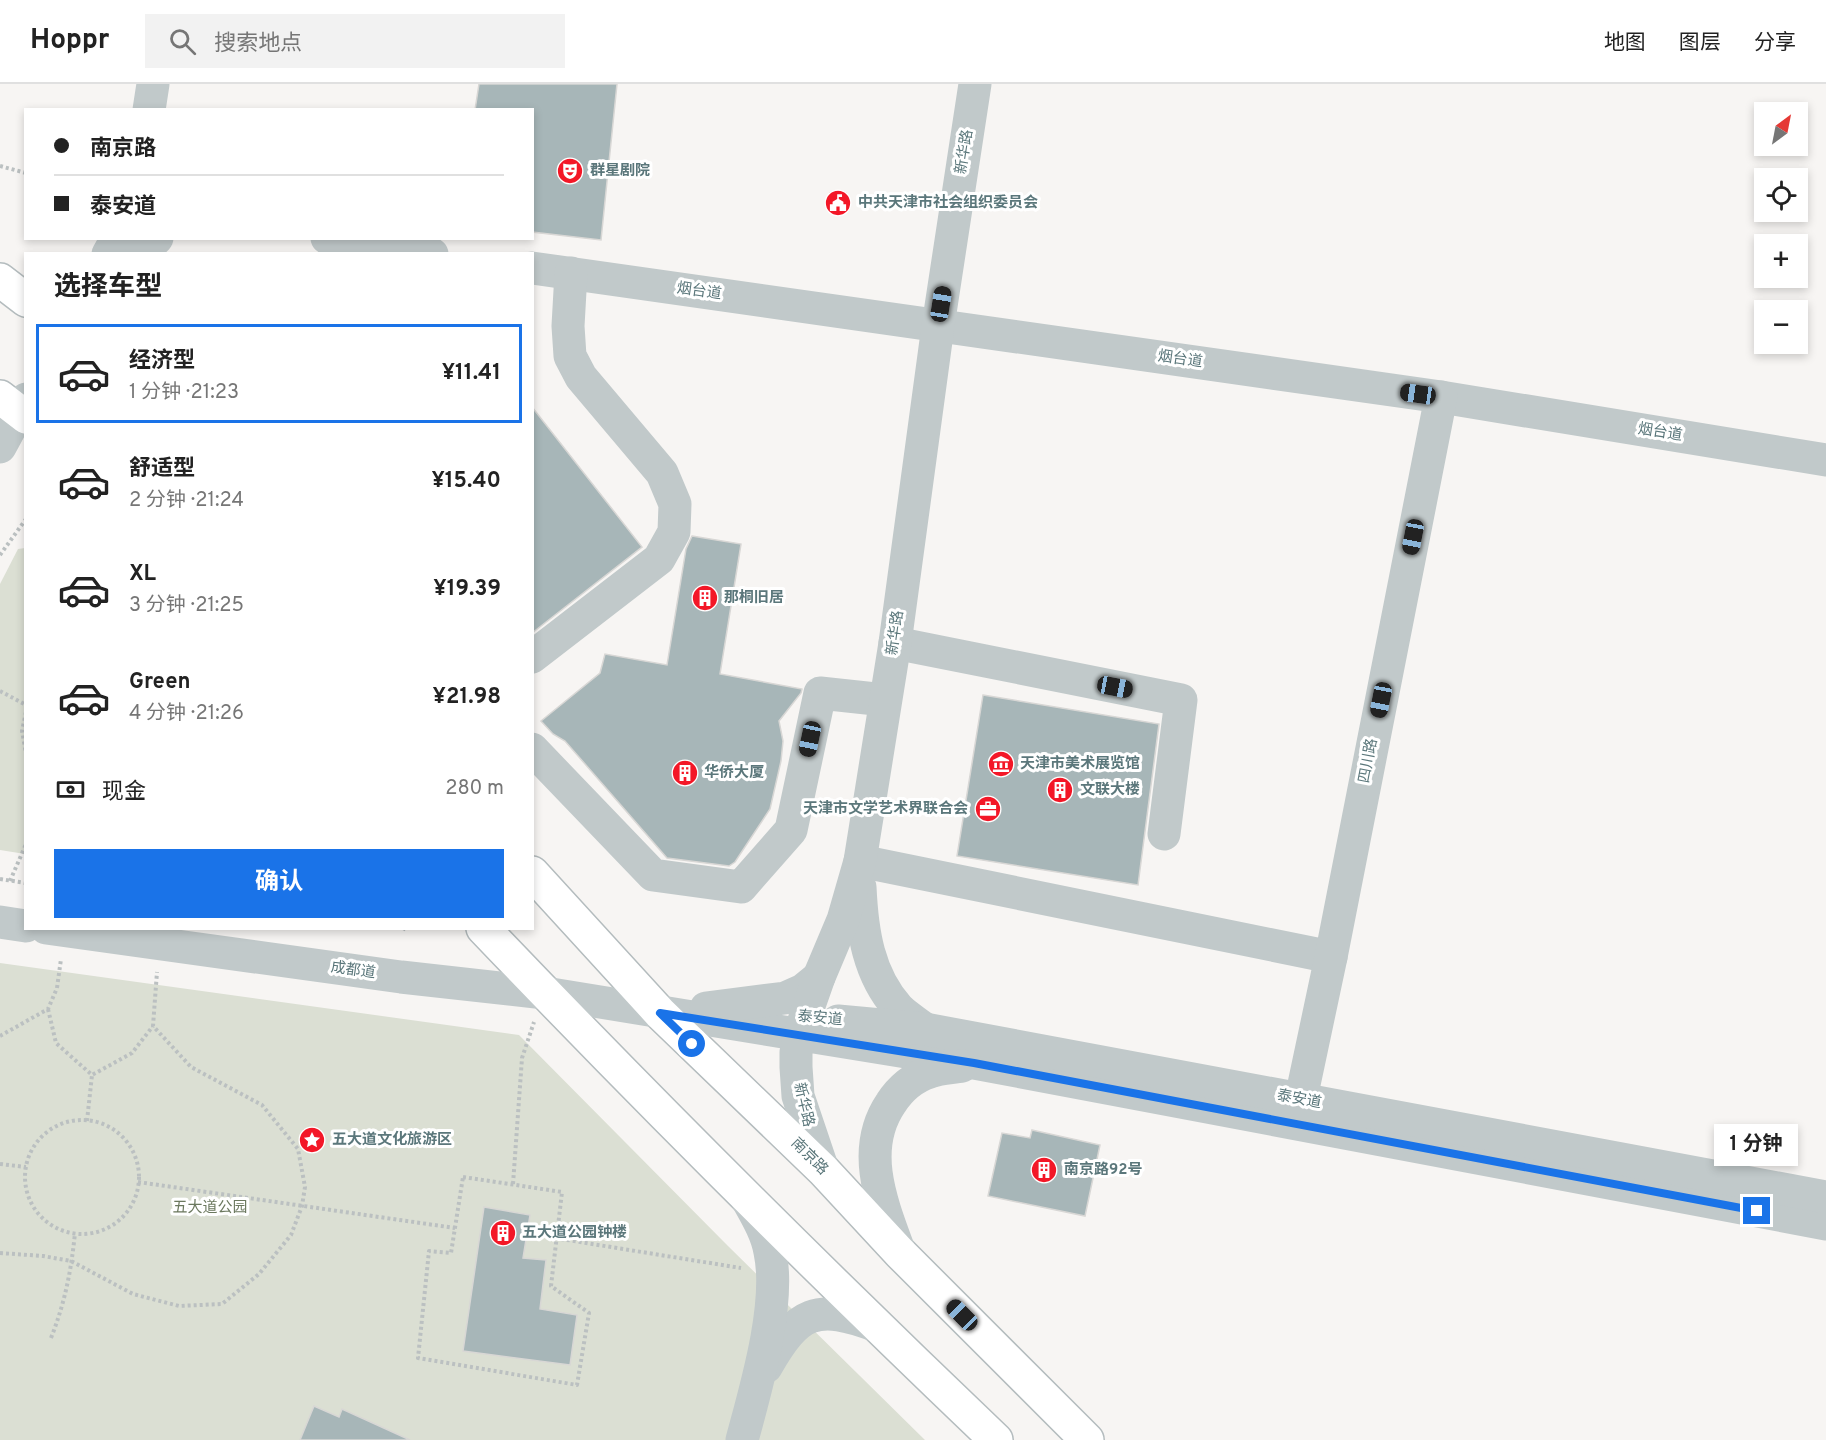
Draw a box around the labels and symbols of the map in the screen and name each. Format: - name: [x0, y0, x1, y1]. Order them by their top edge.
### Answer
- north arrow: [1754, 102, 1808, 156]
- street label: 新华路: [951, 128, 978, 176]
- theatre icon: 群星剧院: [555, 156, 585, 186]
- place label: 群星剧院: [590, 162, 650, 181]
- public building icon: 中共天津市社会组织委员会: [823, 188, 853, 218]
- place label: 中共天津市社会组织委员会: [858, 193, 1038, 213]
- street label: 烟台道: [675, 279, 723, 305]
- car: [929, 285, 953, 323]
- street label: 烟台道: [1156, 347, 1204, 373]
- car: [1399, 383, 1437, 405]
- street label: 烟台道: [1636, 420, 1684, 446]
- car: [1401, 518, 1425, 556]
- building icon: 那桐旧居: [690, 583, 720, 613]
- place label: 那桐旧居: [724, 589, 784, 608]
- street label: 新华路: [882, 609, 909, 657]
- car: [1096, 675, 1134, 699]
- car: [1369, 681, 1393, 719]
- car: [797, 720, 823, 758]
- street label: 四川路: [1355, 737, 1383, 785]
- museum icon: 天津市美术展览馆: [986, 749, 1016, 779]
- place label: 天津市美术展览馆: [1020, 754, 1140, 774]
- building icon: 华侨大厦: [670, 758, 700, 788]
- place label: 华侨大厦: [704, 763, 764, 783]
- building icon: 文联大楼: [1045, 775, 1075, 805]
- place label: 文联大楼: [1080, 781, 1140, 800]
- office icon: 天津市文学艺术界联合会: [973, 794, 1003, 824]
- place label: 天津市文学艺术界联合会: [803, 799, 968, 819]
- street label: 成都道: [329, 958, 377, 984]
- street label: 泰安道: [797, 1008, 843, 1030]
- route start: [678, 1030, 705, 1057]
- street label: 新华路: [789, 1081, 818, 1129]
- street label: 泰安道: [1275, 1086, 1323, 1114]
- callout: 1 分钟: [1715, 1124, 1799, 1166]
- place icon: 五大道文化旅游区: [297, 1125, 327, 1155]
- place label: 五大道文化旅游区: [332, 1130, 452, 1150]
- street label: 南京路: [786, 1134, 832, 1180]
- building icon: 南京路92号: [1029, 1155, 1059, 1185]
- place label: 南京路92号: [1064, 1161, 1142, 1180]
- route end: [1743, 1197, 1770, 1224]
- park label: 五大道公园: [172, 1199, 248, 1218]
- building icon: 五大道公园钟楼: [488, 1218, 518, 1248]
- place label: 五大道公园钟楼: [522, 1224, 627, 1243]
- car: [943, 1296, 981, 1334]

